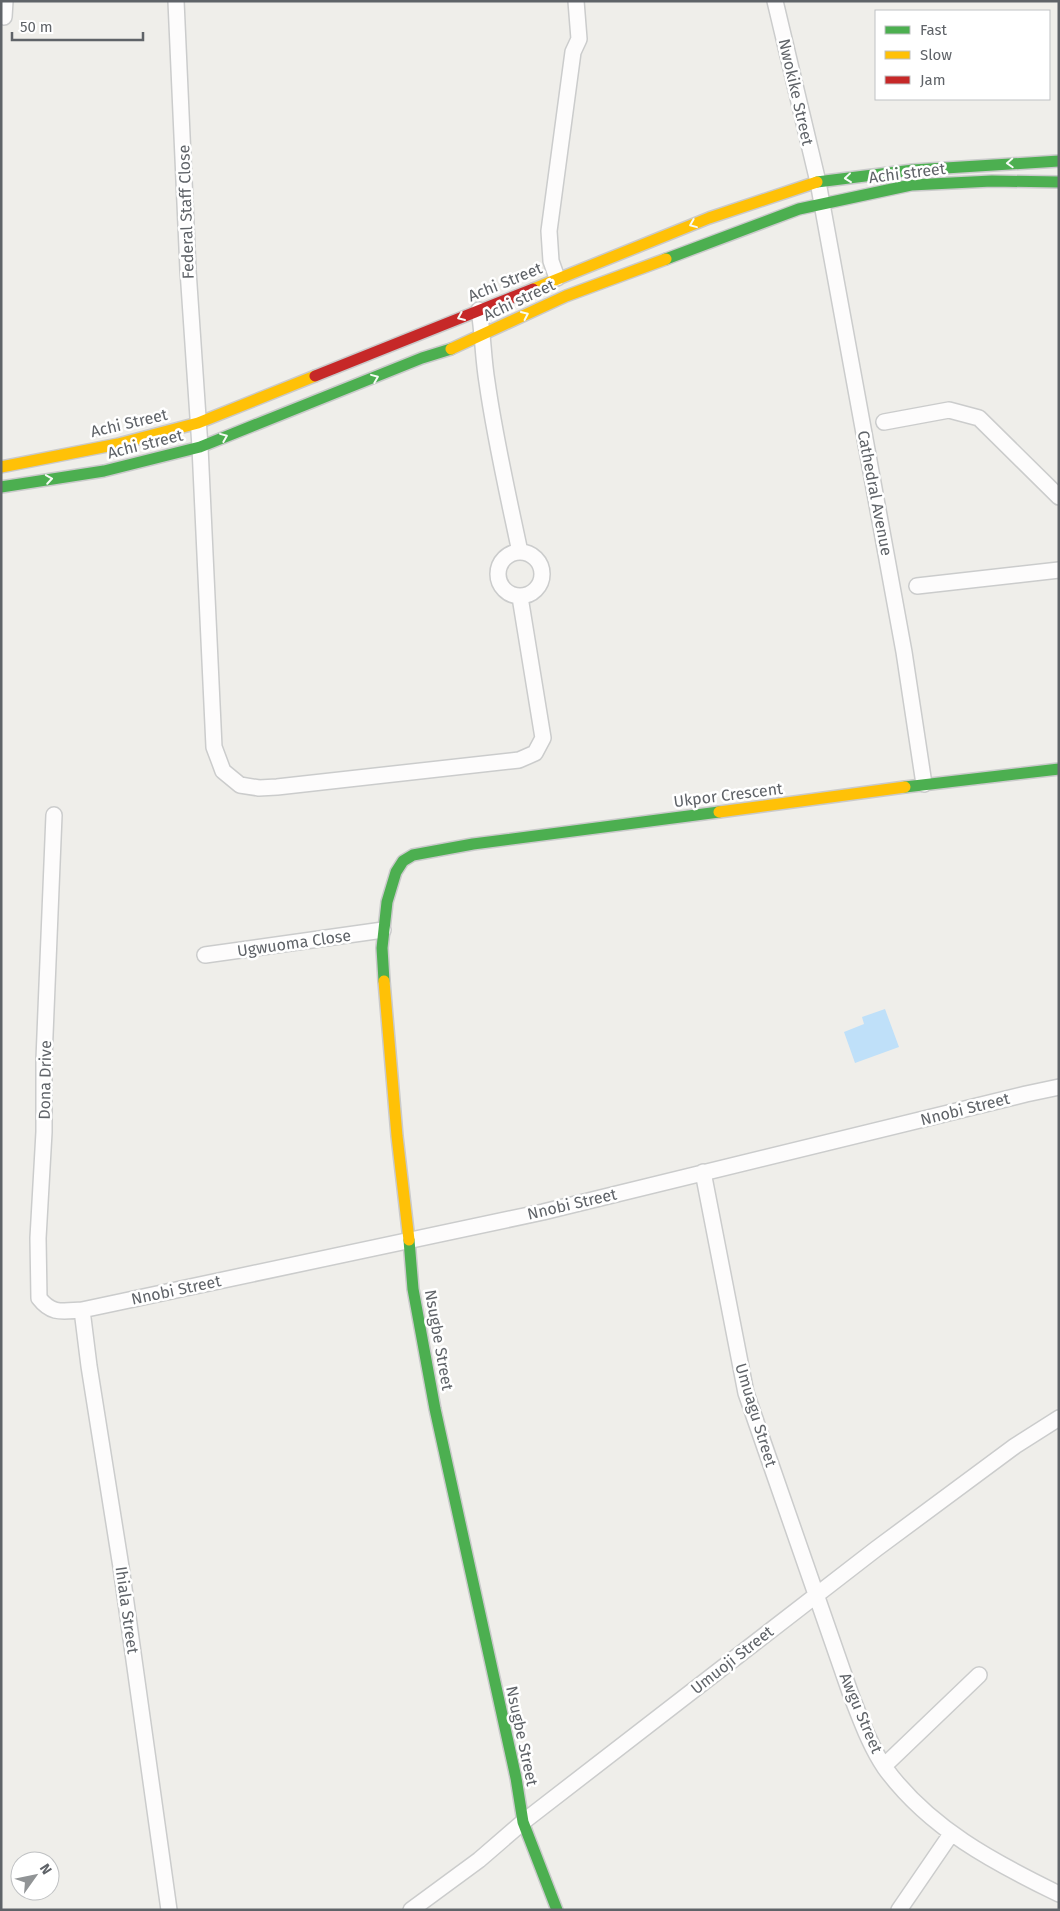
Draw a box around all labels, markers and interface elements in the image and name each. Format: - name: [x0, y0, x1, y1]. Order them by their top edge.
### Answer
- scale bar: [12, 10, 144, 42]
- legend: [875, 10, 1050, 100]
- text: 50 m: [20, 18, 53, 36]
- text: Fast: [920, 21, 947, 39]
- street label: Nwokike Street: [774, 37, 818, 147]
- text: Slow: [920, 46, 952, 64]
- text: Jam: [920, 71, 946, 89]
- street label: Federal Staff Close: [174, 145, 198, 279]
- one-way arrow: [1006, 158, 1014, 169]
- street label: Achi street: [868, 159, 947, 187]
- one-way arrow: [844, 172, 852, 183]
- one-way arrow: [689, 218, 698, 228]
- street label: Achi Street: [465, 258, 545, 305]
- street label: Achi street: [480, 275, 558, 325]
- one-way arrow: [457, 311, 466, 321]
- one-way arrow: [520, 311, 529, 321]
- one-way arrow: [370, 373, 379, 384]
- street label: Achi Street: [89, 405, 170, 441]
- street label: Achi street: [105, 425, 185, 463]
- street label: Cathedral Avenue: [854, 429, 896, 557]
- one-way arrow: [219, 433, 228, 444]
- one-way arrow: [45, 474, 54, 484]
- street label: Ukpor Crescent: [672, 779, 784, 811]
- street label: Ugwuoma Close: [236, 926, 352, 960]
- street label: Dona Drive: [35, 1040, 55, 1120]
- street label: Nnobi Street: [918, 1089, 1012, 1129]
- street label: Nnobi Street: [525, 1184, 619, 1224]
- street label: Nnobi Street: [129, 1271, 223, 1309]
- street label: Nsugbe Street: [421, 1288, 457, 1392]
- street label: Umuagu Street: [731, 1361, 781, 1469]
- street label: Ihiala Street: [111, 1565, 143, 1655]
- street label: Umuoji Street: [687, 1622, 777, 1698]
- street label: Awgu Street: [835, 1670, 887, 1756]
- street label: Nsugbe Street: [502, 1684, 542, 1788]
- north arrow: [10, 1851, 60, 1901]
- text: N: [36, 1861, 55, 1878]

